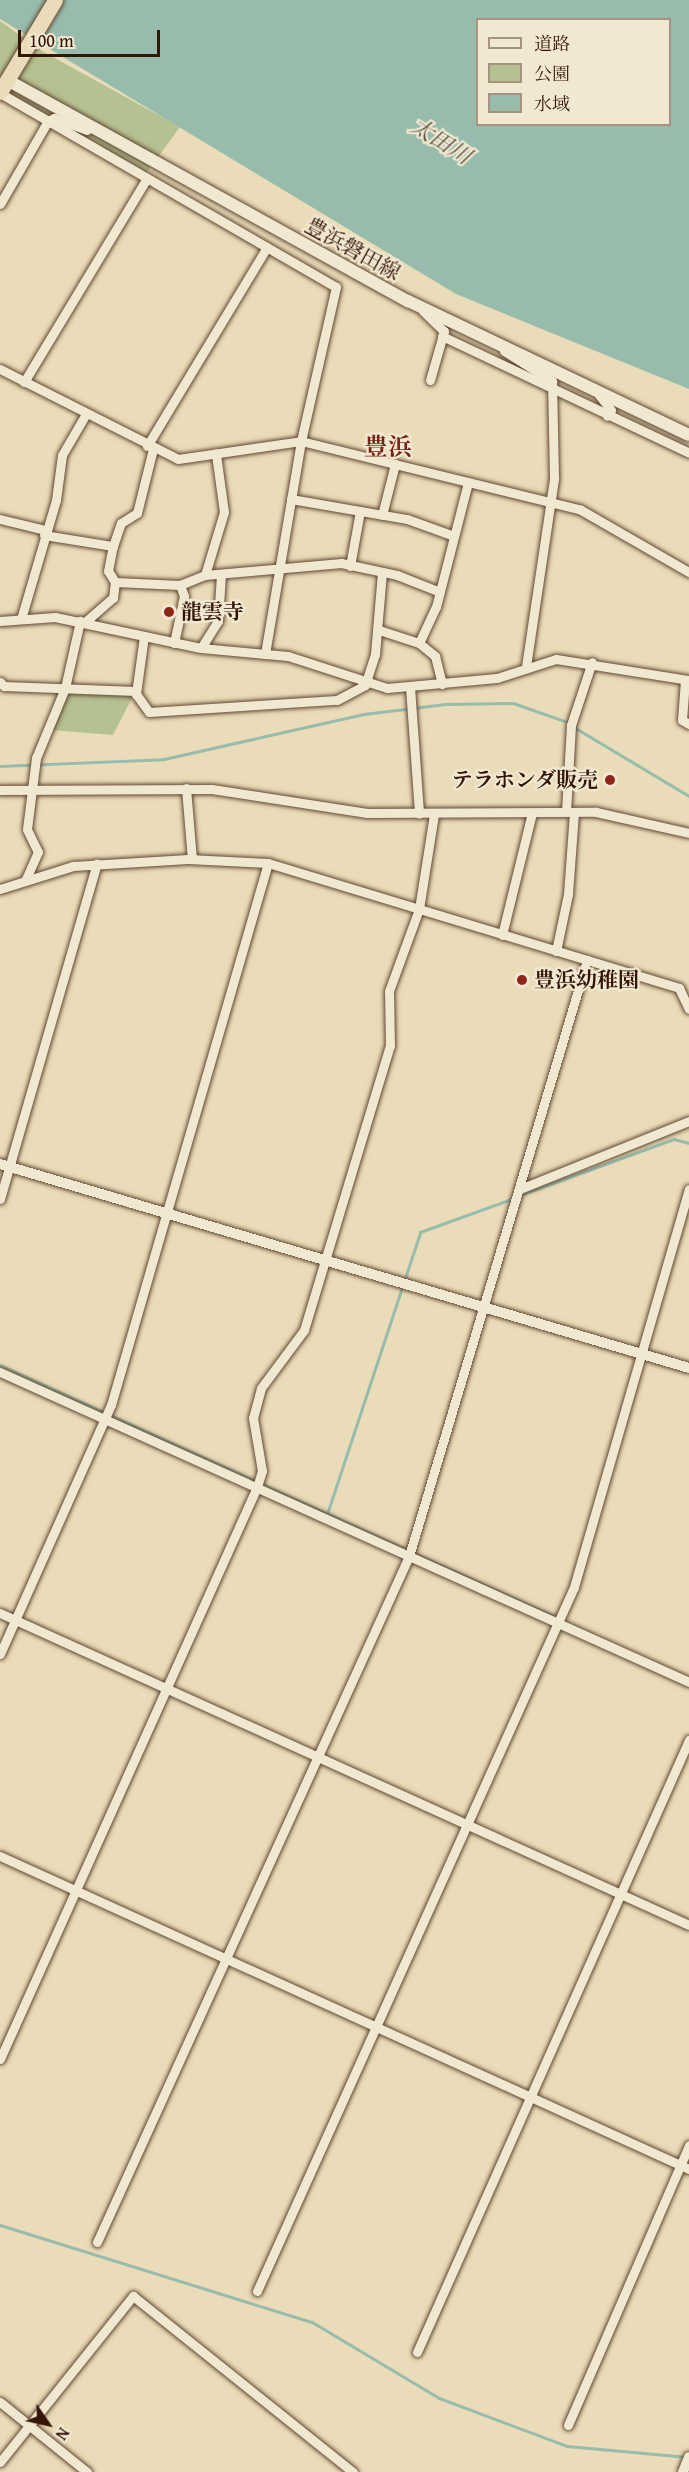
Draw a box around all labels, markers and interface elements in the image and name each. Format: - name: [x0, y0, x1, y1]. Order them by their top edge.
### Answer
- scale bar: [21, 18, 164, 56]
- legend: [476, 18, 671, 126]
- text: 100 m: [29, 27, 74, 54]
- text: 道路: [534, 30, 570, 57]
- text: 公園: [534, 60, 570, 87]
- text: 水域: [534, 90, 570, 117]
- water label: 太田川: [406, 112, 476, 170]
- street label: 豊浜磐田線: [301, 213, 405, 285]
- district label: 豊浜: [364, 433, 412, 461]
- place label: 龍雲寺: [181, 599, 244, 625]
- marker: 龍雲寺: [162, 605, 176, 619]
- place label: テラホンダ販売: [451, 767, 598, 793]
- marker: テラホンダ販売: [603, 773, 617, 787]
- place label: 豊浜幼稚園: [534, 967, 639, 993]
- marker: 豊浜幼稚園: [515, 973, 529, 987]
- north arrow: [18, 2394, 78, 2454]
- text: N: [50, 2423, 76, 2445]

